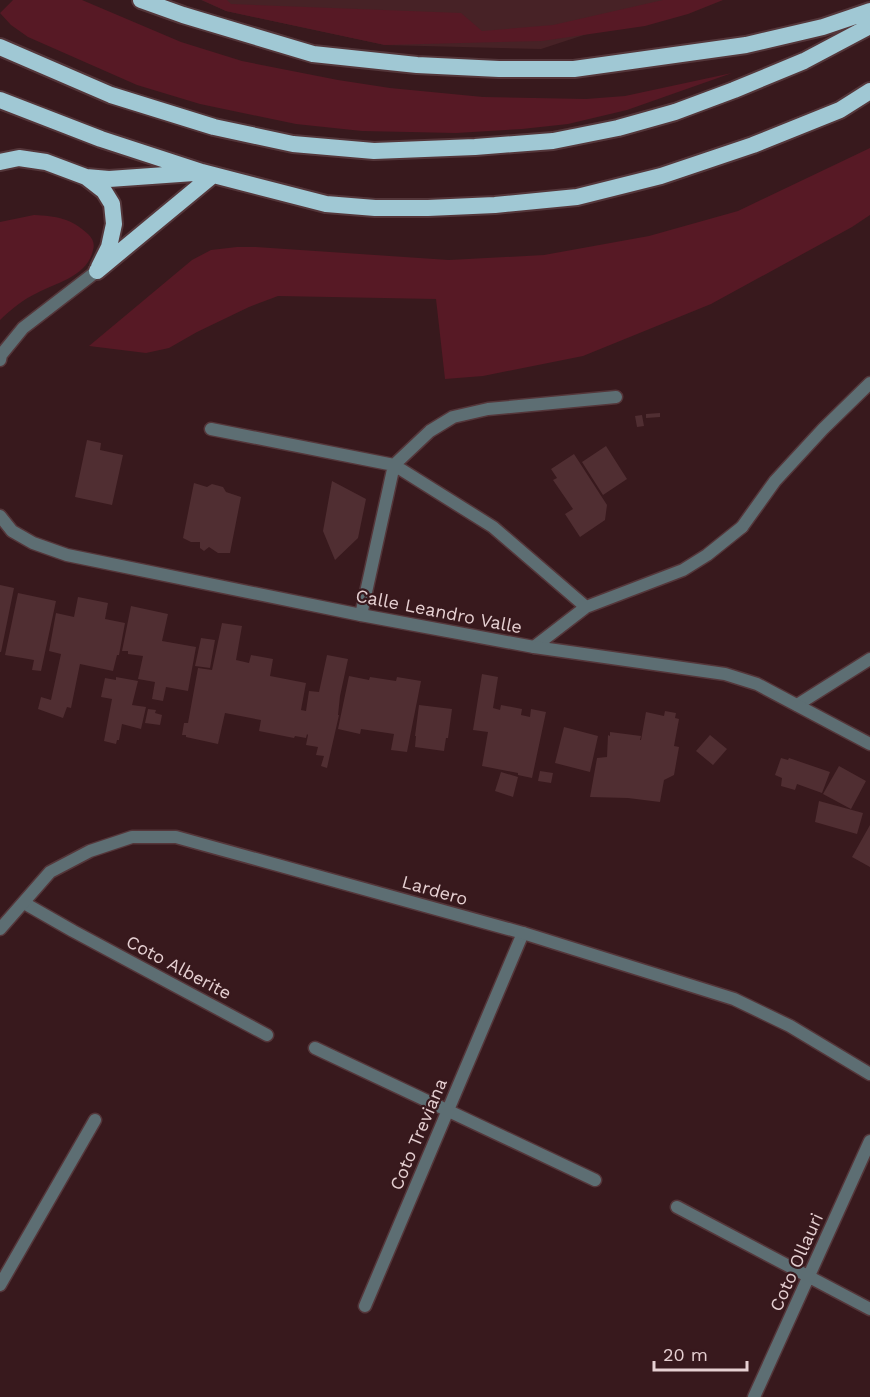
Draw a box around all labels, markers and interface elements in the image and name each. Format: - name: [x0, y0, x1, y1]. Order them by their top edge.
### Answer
- street label: Calle Leandro Valle: [354, 585, 524, 637]
- street label: Lardero: [400, 871, 470, 909]
- street label: Coto Alberite: [123, 931, 235, 1003]
- street label: Coto Treviana: [385, 1075, 451, 1193]
- street label: Coto Ollauri: [765, 1210, 827, 1314]
- scale bar: [654, 1334, 747, 1372]
- text: 20 m: [663, 1344, 708, 1365]

